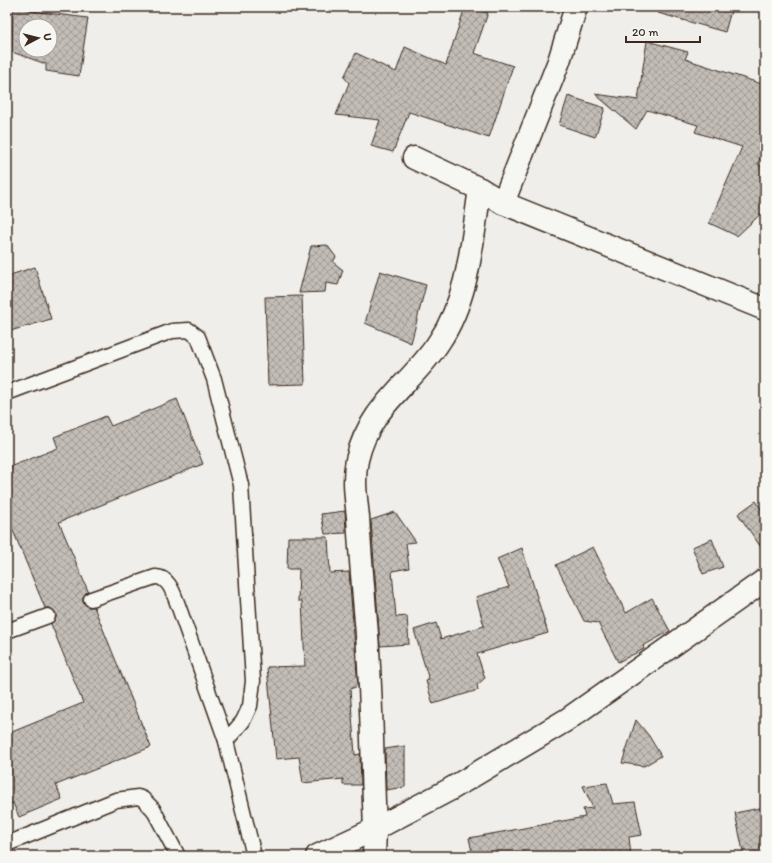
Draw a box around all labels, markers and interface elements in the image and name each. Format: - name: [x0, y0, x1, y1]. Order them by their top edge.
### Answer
- north arrow: [18, 18, 58, 58]
- scale bar: [626, 18, 700, 44]
- text: 20 m: [632, 25, 659, 39]
- text: U: [41, 32, 54, 41]

